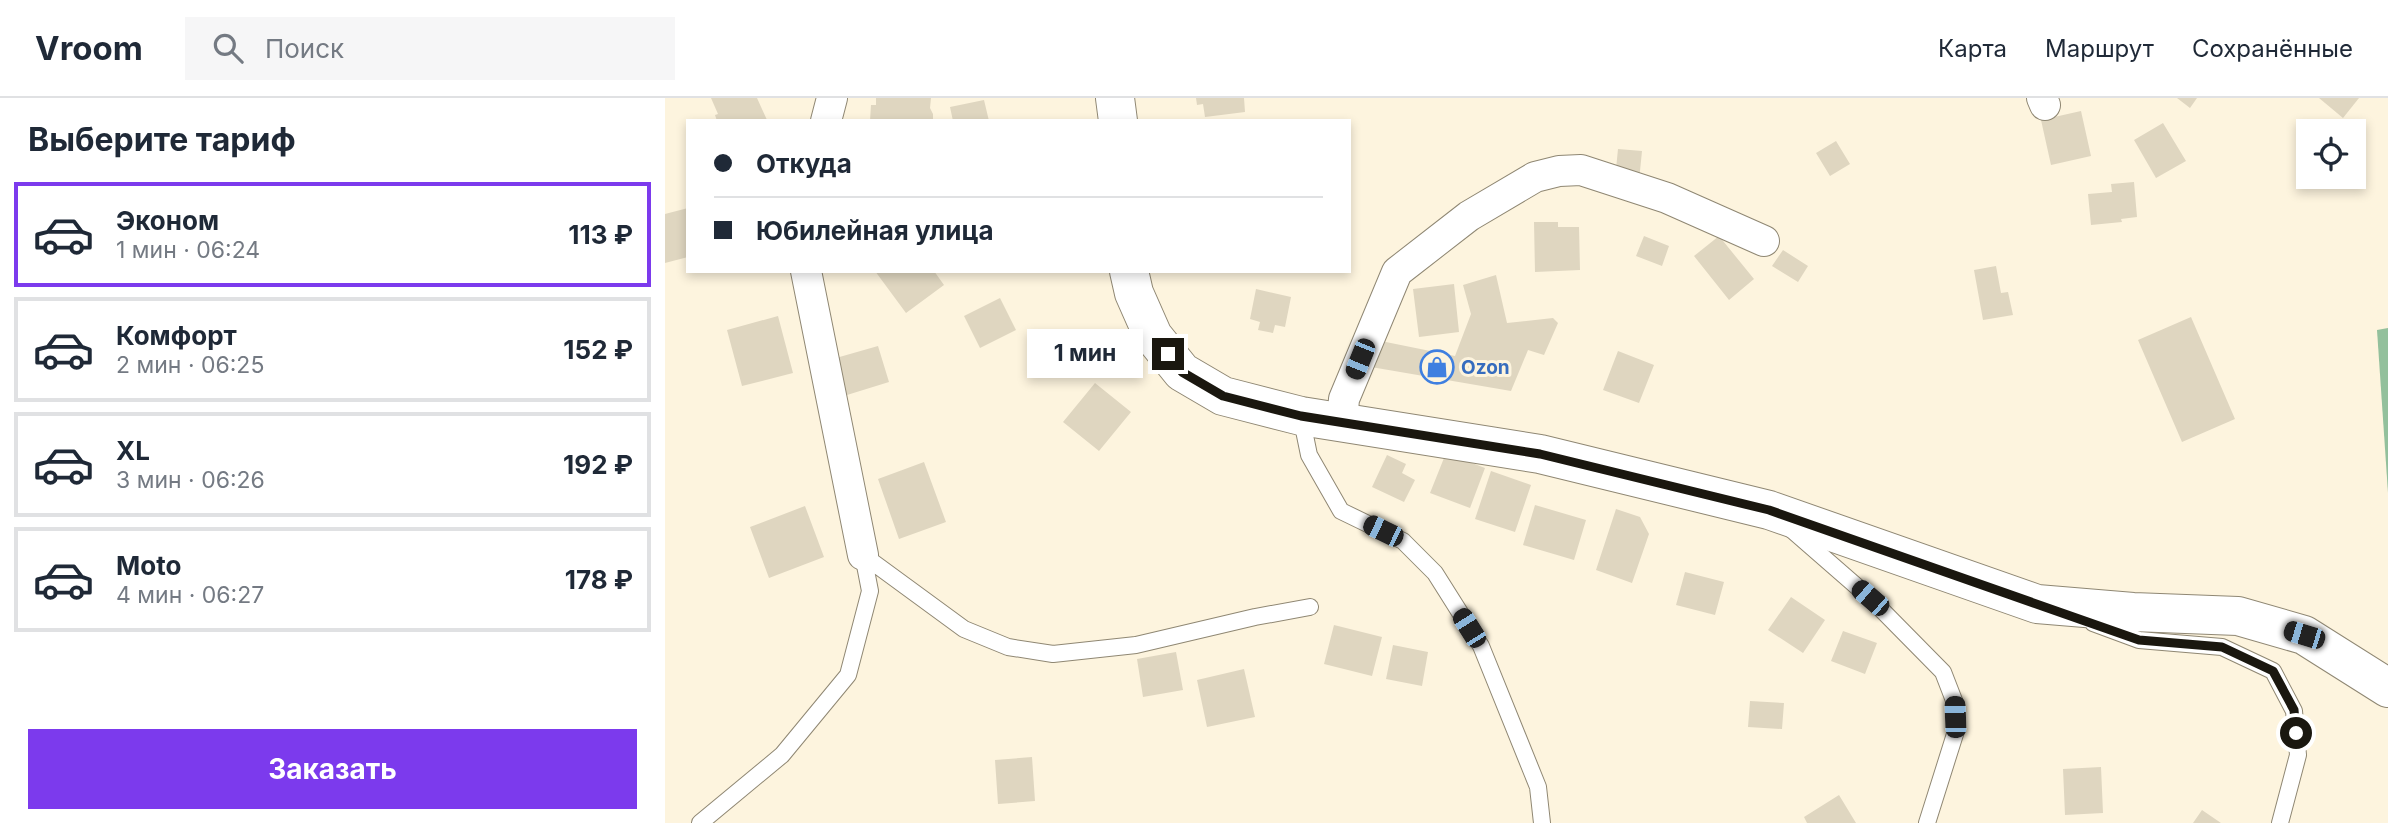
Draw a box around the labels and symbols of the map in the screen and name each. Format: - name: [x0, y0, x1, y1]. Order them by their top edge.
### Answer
- callout: 1 мин: [1028, 330, 1143, 378]
- car: [1343, 336, 1378, 382]
- route end: [1152, 338, 1184, 370]
- shop icon: Ozon: [1418, 348, 1456, 386]
- place label: Ozon: [1461, 356, 1510, 379]
- car: [1360, 512, 1407, 550]
- car: [1848, 576, 1893, 620]
- car: [1449, 605, 1490, 651]
- car: [2281, 619, 2328, 651]
- car: [1944, 696, 1967, 738]
- route start: [2280, 717, 2312, 749]

